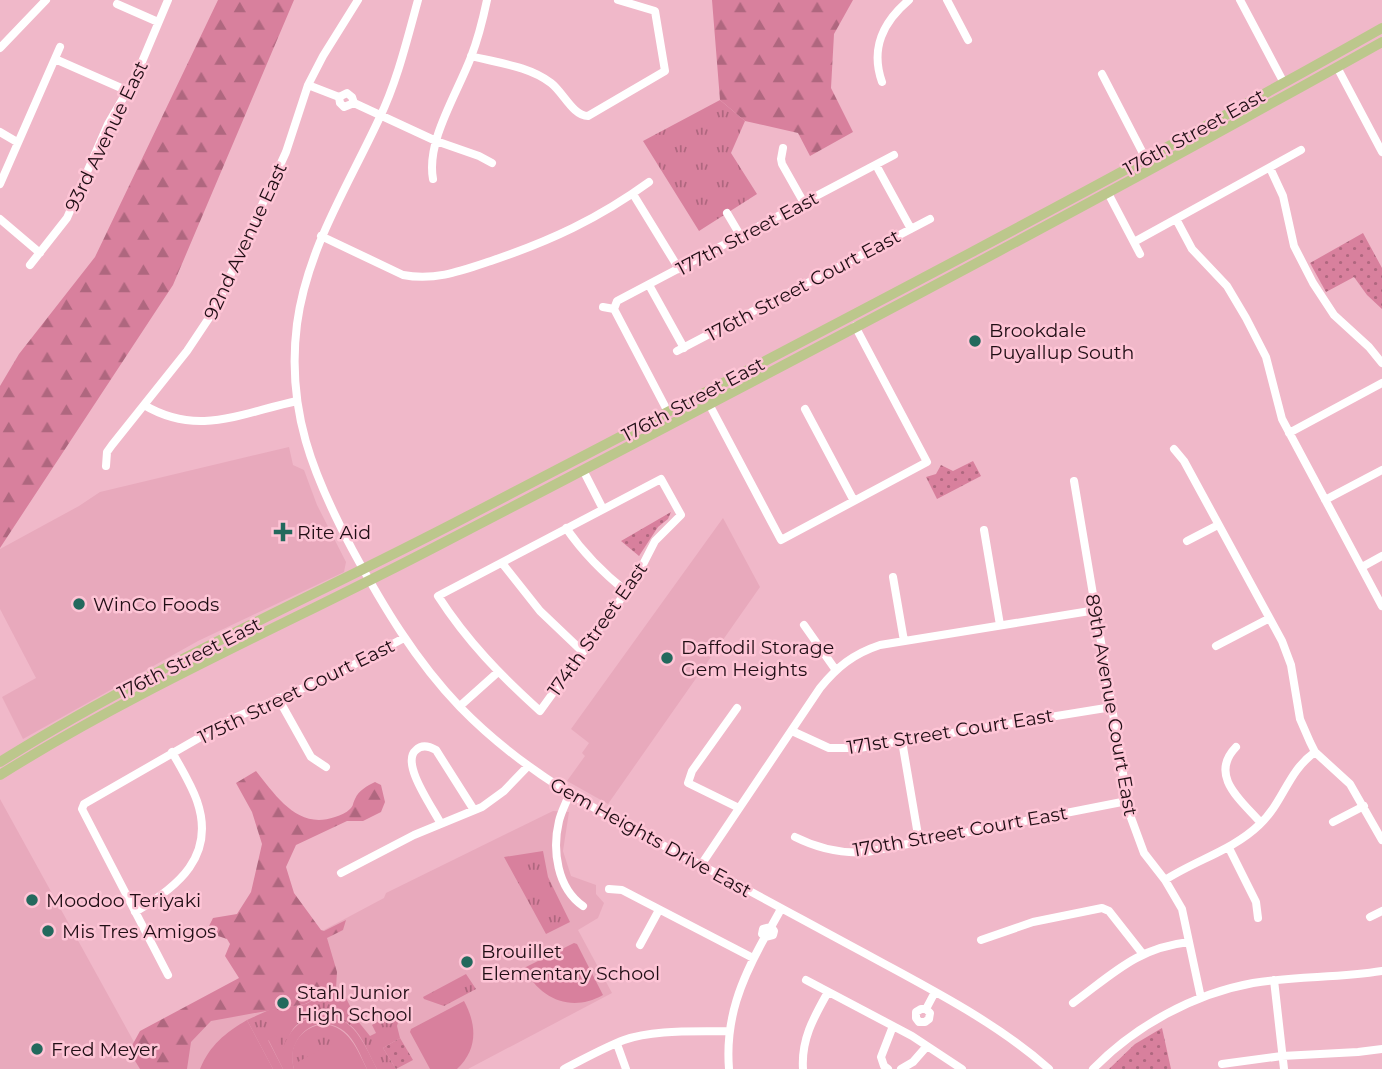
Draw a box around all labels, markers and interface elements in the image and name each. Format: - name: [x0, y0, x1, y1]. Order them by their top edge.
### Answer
- street label: 93rd Avenue East: [60, 57, 153, 215]
- street label: 176th Street East: [1120, 84, 1269, 181]
- street label: 92nd Avenue East: [199, 159, 292, 323]
- street label: 177th Street East: [672, 186, 822, 281]
- street label: 176th Street Court East: [702, 224, 904, 346]
- place label: Brookdale Puyallup South: [989, 319, 1134, 364]
- marker: Brookdale Puyallup South: [967, 333, 983, 349]
- street label: 176th Street East: [618, 352, 769, 447]
- place label: Rite Aid: [297, 521, 371, 544]
- marker: Rite Aid: [275, 524, 291, 540]
- street label: 174th Street East: [543, 558, 652, 701]
- street label: 89th Avenue Court East: [1081, 592, 1142, 818]
- place label: WinCo Foods: [93, 593, 219, 616]
- marker: WinCo Foods: [71, 596, 87, 612]
- street label: 176th Street East: [114, 612, 265, 705]
- street label: 175th Street Court East: [194, 634, 398, 749]
- place label: Daffodil Storage Gem Heights: [681, 636, 834, 681]
- marker: Daffodil Storage Gem Heights: [659, 650, 675, 666]
- street label: 171st Street Court East: [845, 704, 1055, 759]
- street label: Gem Heights Drive East: [546, 772, 756, 903]
- street label: 170th Street Court East: [851, 801, 1069, 862]
- place label: Moodoo Teriyaki: [46, 889, 201, 912]
- marker: Moodoo Teriyaki: [24, 892, 40, 908]
- place label: Mis Tres Amigos: [62, 920, 216, 943]
- marker: Mis Tres Amigos: [40, 923, 56, 939]
- place label: Brouillet Elementary School: [481, 940, 660, 985]
- marker: Brouillet Elementary School: [459, 954, 475, 970]
- place label: Stahl Junior High School: [297, 981, 412, 1026]
- marker: Stahl Junior High School: [275, 995, 291, 1011]
- place label: Fred Meyer: [51, 1038, 158, 1061]
- marker: Fred Meyer: [29, 1041, 45, 1057]

